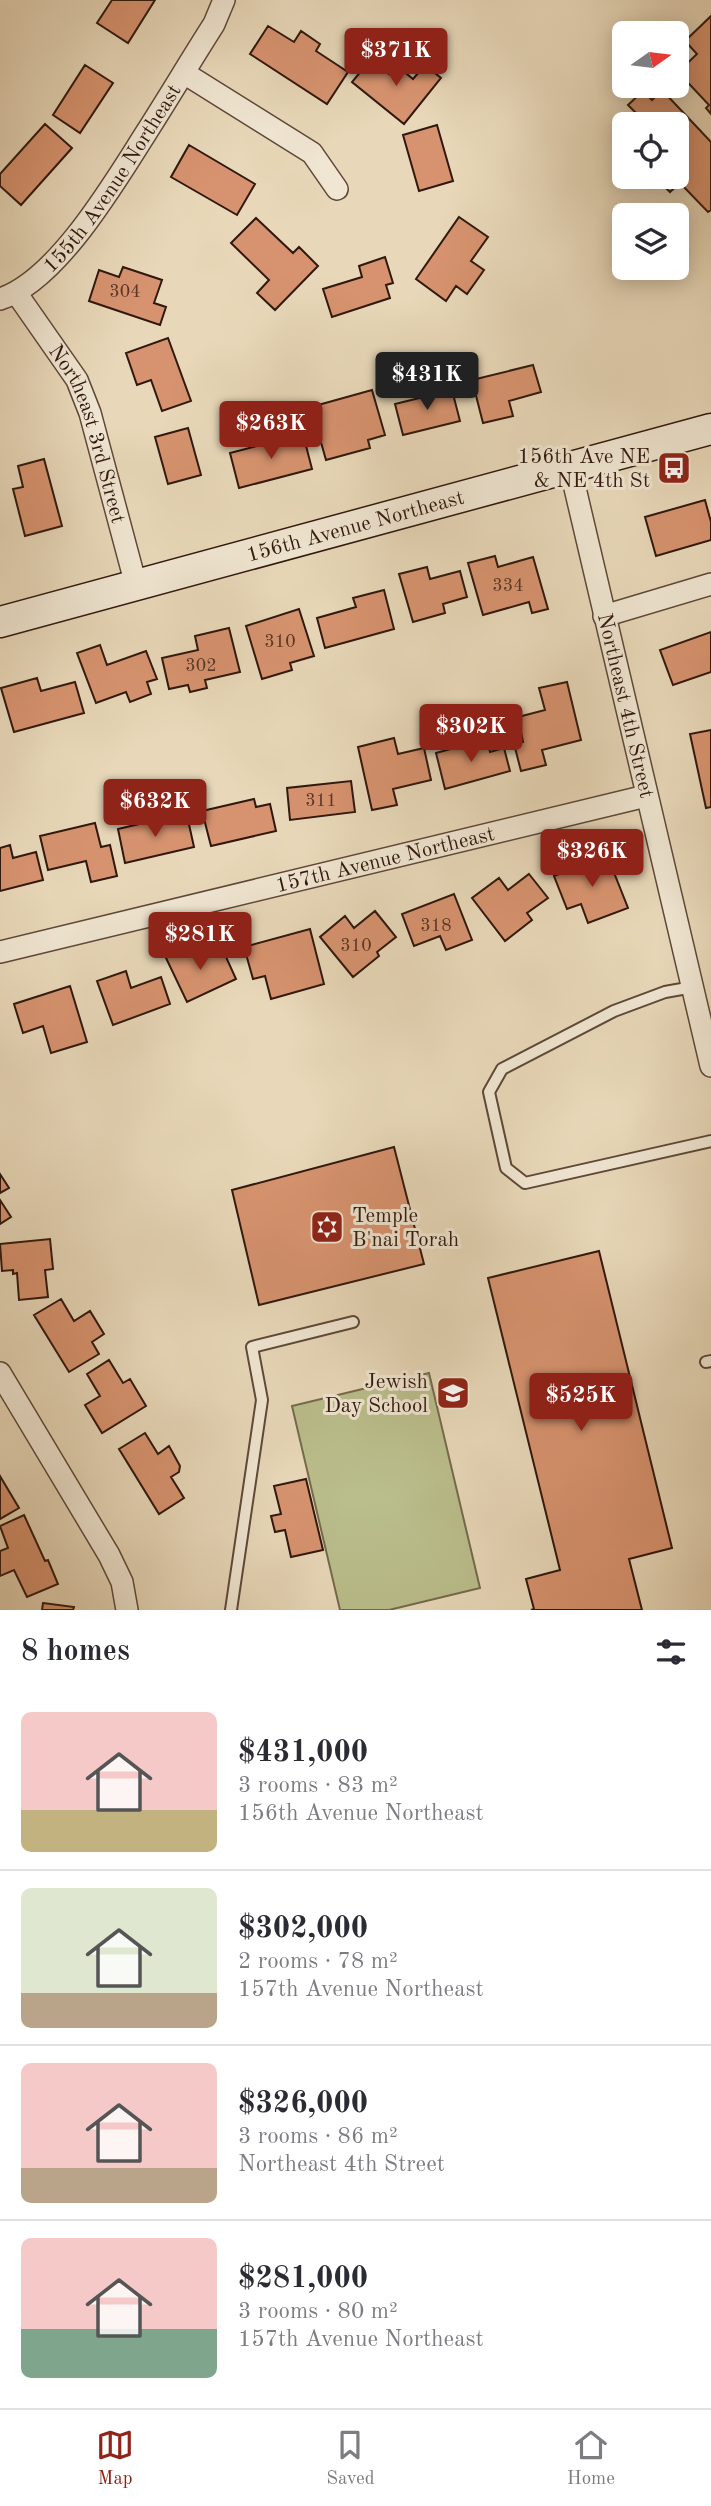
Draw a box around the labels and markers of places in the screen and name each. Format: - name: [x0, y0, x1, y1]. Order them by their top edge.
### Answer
- pin: $371K: [347, 28, 445, 88]
- pin: $431K: [378, 352, 476, 412]
- pin: $263K: [222, 402, 320, 461]
- place label: 156th Ave NE & NE 4th St: [518, 447, 650, 492]
- bus stop icon: 156th Ave NE & NE 4th St: [655, 449, 693, 487]
- pin: $302K: [422, 704, 520, 764]
- pin: $632K: [106, 780, 204, 839]
- pin: $326K: [543, 830, 641, 889]
- pin: $281K: [151, 912, 249, 972]
- place label: Temple B'nai Torah: [352, 1206, 459, 1251]
- synagogue icon: Temple B'nai Torah: [308, 1208, 346, 1246]
- place label: Jewish Day School: [324, 1372, 428, 1417]
- school or university icon: Jewish Day School: [434, 1374, 472, 1412]
- pin: $525K: [532, 1374, 630, 1433]

